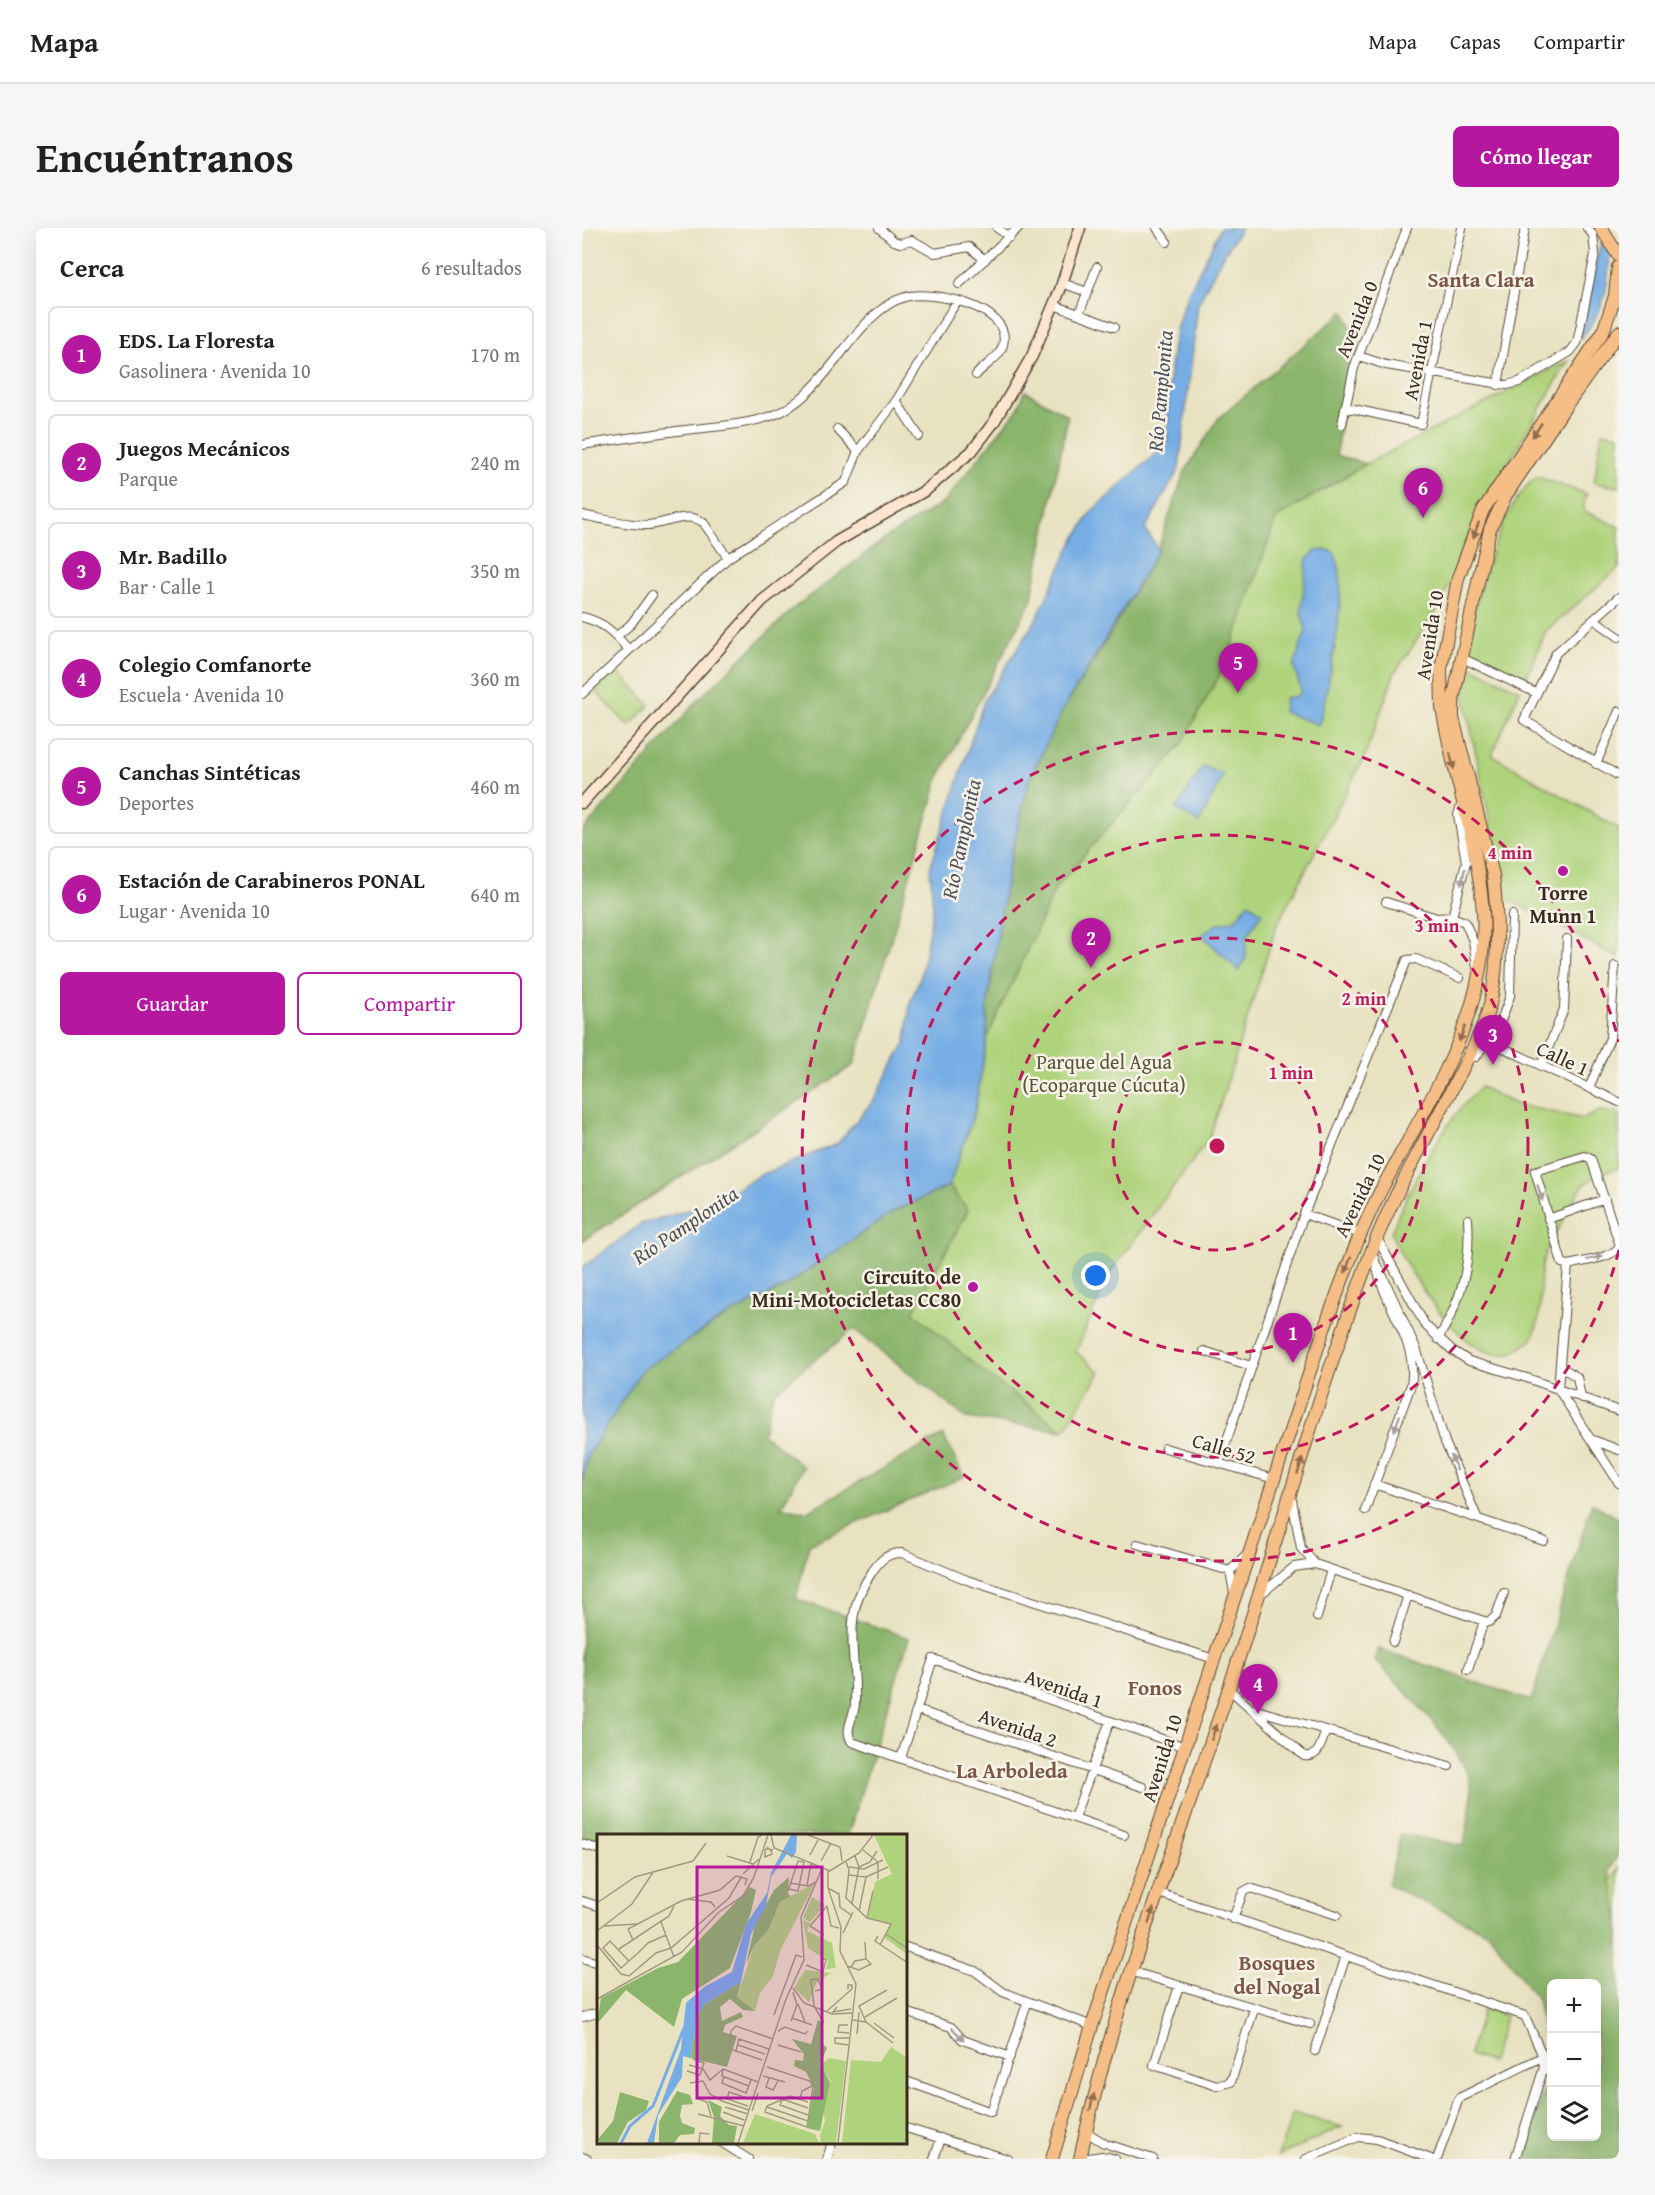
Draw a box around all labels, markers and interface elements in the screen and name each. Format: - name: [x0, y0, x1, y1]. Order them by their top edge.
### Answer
- text: Mapa: [30, 21, 99, 62]
- text: Mapa: [1368, 26, 1417, 57]
- text: Capas: [1450, 26, 1501, 57]
- text: Compartir: [1534, 26, 1625, 57]
- text: Encuéntranos: [36, 126, 294, 187]
- button: Cómo llegar: [1453, 126, 1619, 187]
- text: Cerca: [60, 248, 124, 287]
- text: 6 resultados: [421, 253, 522, 282]
- district label: Santa Clara: [1428, 264, 1535, 295]
- street label: Avenida 0: [1327, 276, 1385, 362]
- street label: Avenida 1: [1395, 317, 1439, 403]
- text: EDS. La Floresta: [119, 324, 275, 356]
- water label: Río Pamplonita: [1139, 329, 1181, 454]
- text: 1: [76, 340, 87, 369]
- text: 170 m: [470, 340, 520, 369]
- text: Gasolinera · Avenida 10: [119, 356, 311, 385]
- one-way arrow: [1531, 421, 1543, 437]
- text: Juegos Mecánicos: [119, 432, 290, 464]
- text: 2: [76, 448, 87, 477]
- text: 240 m: [470, 448, 520, 477]
- text: Parque: [119, 464, 178, 493]
- pin: 6: [1404, 468, 1442, 518]
- one-way arrow: [1470, 521, 1480, 539]
- text: Mr. Badillo: [119, 540, 227, 572]
- text: 3: [76, 556, 87, 585]
- text: 350 m: [470, 556, 520, 585]
- text: Bar · Calle 1: [119, 572, 215, 601]
- street label: Avenida 10: [1408, 588, 1450, 682]
- pin: 5: [1218, 644, 1258, 693]
- text: Colegio Comfanorte: [119, 648, 312, 680]
- text: 4: [76, 664, 87, 693]
- text: 360 m: [470, 664, 520, 693]
- text: Escuela · Avenida 10: [119, 680, 284, 709]
- one-way arrow: [1447, 752, 1457, 770]
- text: Canchas Sintéticas: [119, 756, 301, 788]
- text: 5: [76, 772, 87, 801]
- text: 460 m: [470, 772, 520, 801]
- water label: Río Pamplonita: [933, 776, 989, 903]
- text: Deportes: [119, 788, 194, 817]
- text: 4 min: [1488, 839, 1533, 866]
- text: Estación de Carabineros PONAL: [119, 864, 425, 896]
- marker: Torre Munn 1: [1556, 864, 1570, 878]
- one-way arrow: [1458, 868, 1467, 887]
- place label: Torre Munn 1: [1529, 878, 1597, 930]
- text: 6: [76, 880, 87, 909]
- text: 640 m: [470, 880, 520, 909]
- text: Lugar · Avenida 10: [119, 896, 270, 925]
- text: 3 min: [1415, 912, 1460, 939]
- pin: 2: [1072, 918, 1110, 968]
- button: Guardar: [60, 972, 285, 1035]
- button: Compartir: [297, 972, 522, 1035]
- text: 2 min: [1342, 985, 1387, 1012]
- pin: 3: [1474, 1016, 1512, 1065]
- one-way arrow: [1457, 1025, 1466, 1043]
- street label: Calle 1: [1532, 1033, 1594, 1083]
- park label: Parque del Agua (Ecoparque Cúcuta): [1022, 1047, 1186, 1099]
- text: 1 min: [1269, 1059, 1314, 1086]
- centre of rings: [1207, 1136, 1227, 1156]
- street label: Avenida 10: [1326, 1148, 1392, 1242]
- water label: Río Pamplonita: [625, 1178, 744, 1272]
- one-way arrow: [1536, 1184, 1545, 1202]
- one-way arrow: [1586, 1253, 1604, 1262]
- one-way arrow: [1343, 1256, 1352, 1274]
- your location: [1081, 1261, 1110, 1290]
- place label: Circuito de Mini-Motocicletas CC80: [752, 1262, 961, 1314]
- marker: Circuito de Mini-Motocicletas CC80: [966, 1280, 980, 1294]
- pin: 1: [1274, 1314, 1312, 1363]
- one-way arrow: [1392, 1414, 1401, 1432]
- street label: Calle 52: [1189, 1425, 1259, 1471]
- one-way arrow: [1450, 1455, 1459, 1472]
- one-way arrow: [1296, 1457, 1305, 1475]
- street label: Avenida 1: [1021, 1661, 1107, 1715]
- pin: 4: [1238, 1664, 1278, 1714]
- district label: Fonos: [1128, 1672, 1182, 1703]
- street label: Avenida 2: [975, 1700, 1061, 1754]
- street label: Avenida 10: [1133, 1710, 1189, 1806]
- one-way arrow: [1210, 1723, 1220, 1741]
- district label: La Arboleda: [956, 1755, 1068, 1786]
- inset map: [597, 1834, 908, 2144]
- one-way arrow: [1147, 1907, 1157, 1925]
- district label: Bosques del Nogal: [1233, 1947, 1321, 2002]
- map controls: [1547, 1979, 1601, 2141]
- button: +: [1547, 1979, 1601, 2033]
- one-way arrow: [951, 2026, 965, 2040]
- button: −: [1547, 2033, 1601, 2087]
- button: layers: [1547, 2087, 1601, 2141]
- one-way arrow: [1088, 2093, 1098, 2111]

